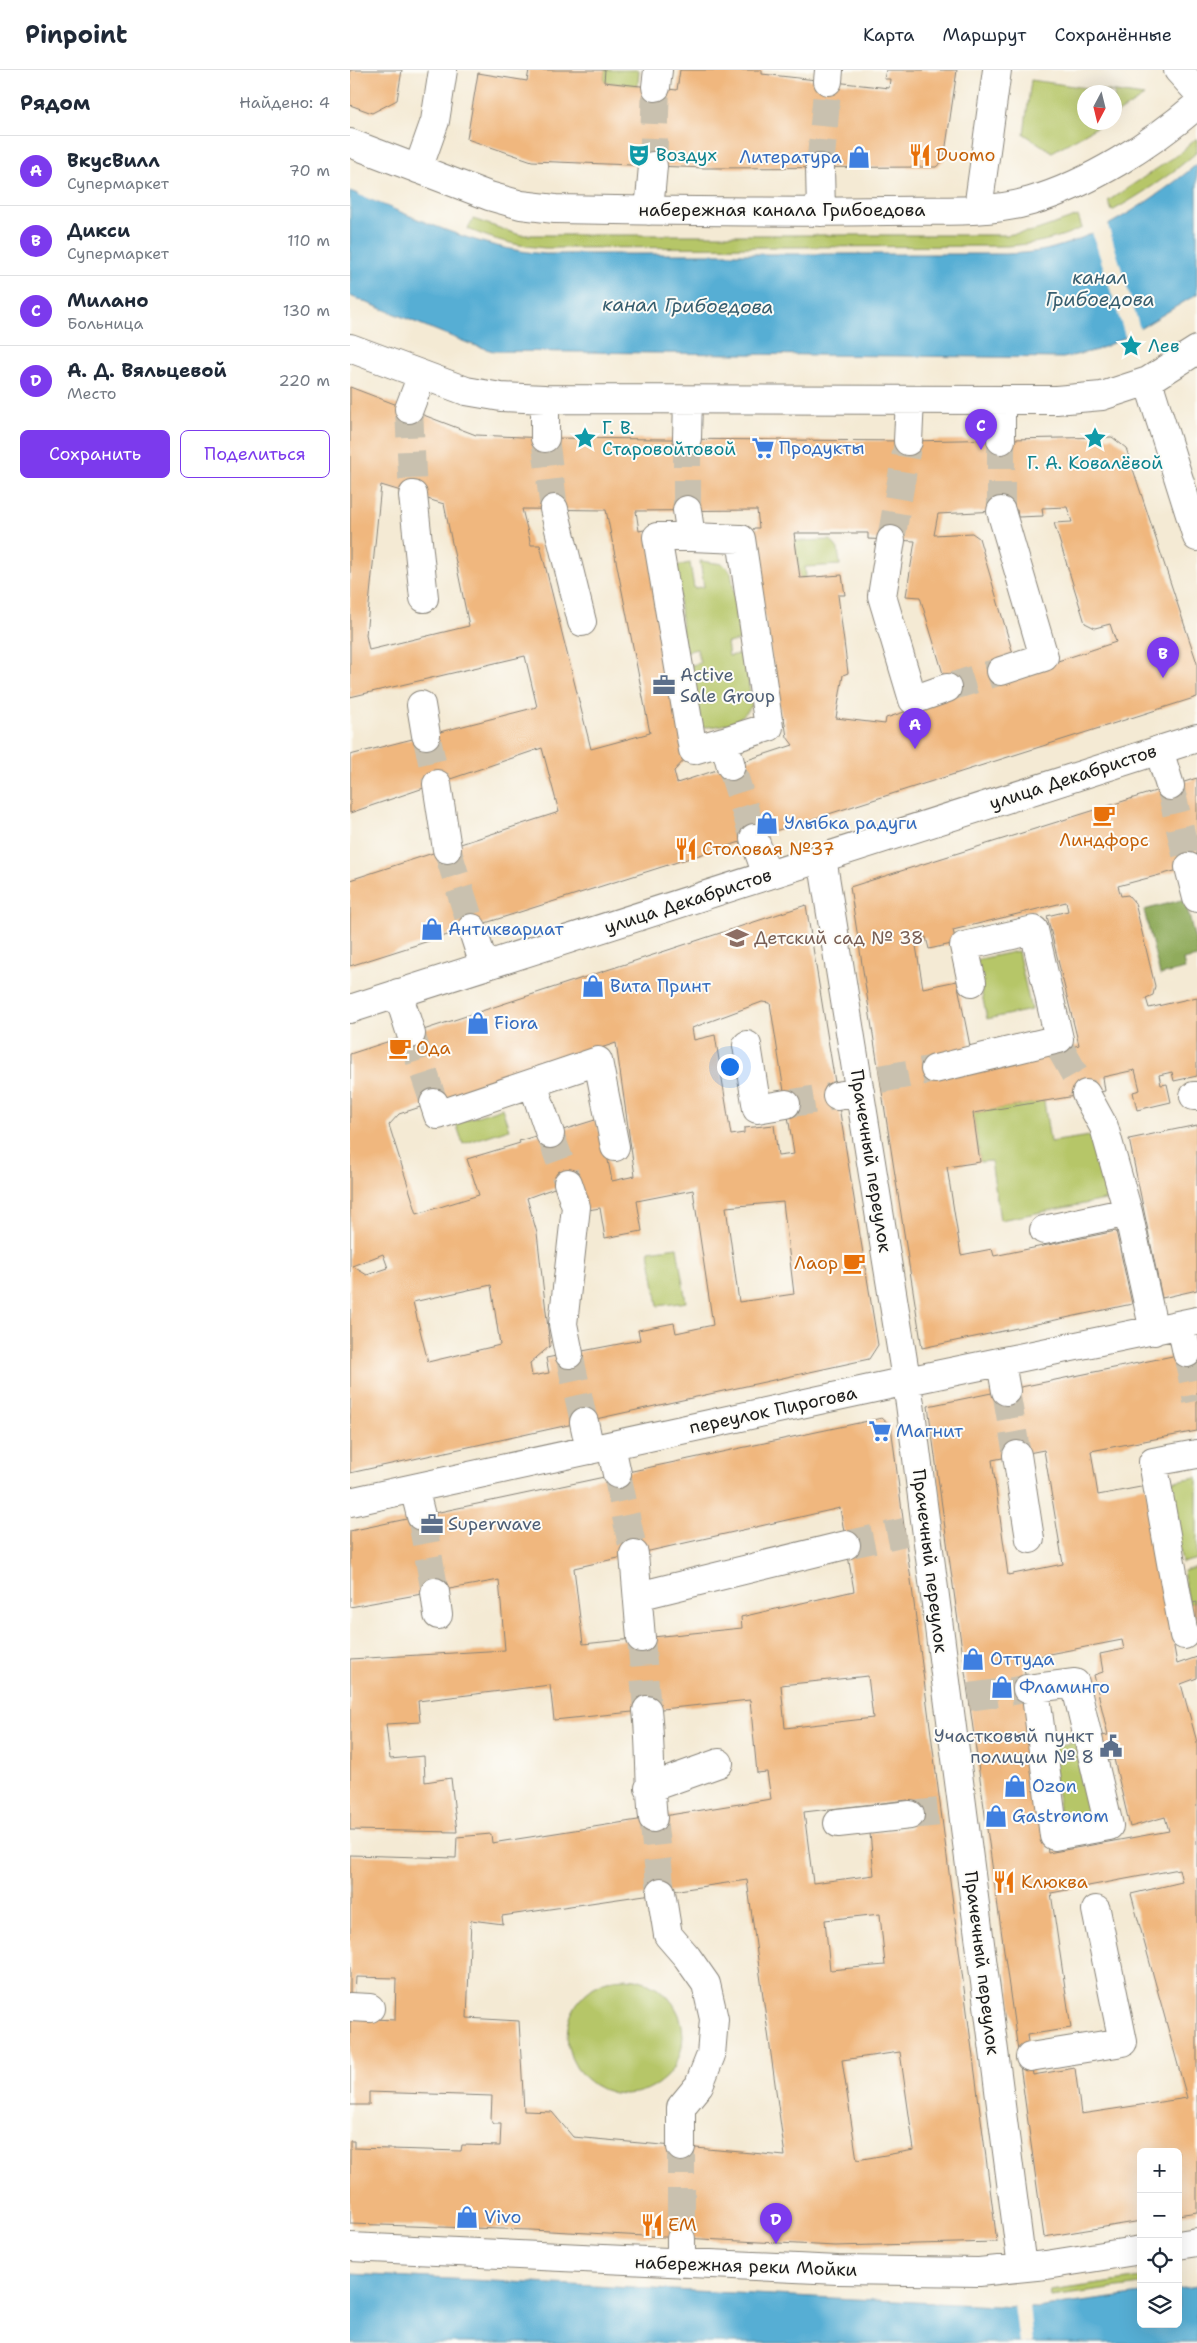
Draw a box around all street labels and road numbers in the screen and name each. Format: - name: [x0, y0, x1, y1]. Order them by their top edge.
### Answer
- street label: набережная канала Грибоедова: [639, 198, 925, 222]
- street label: улица Декабристов: [986, 739, 1160, 815]
- street label: улица Декабристов: [601, 863, 775, 939]
- street label: Прачечный переулок: [845, 1068, 897, 1255]
- street label: переулок Пирогова: [687, 1381, 859, 1439]
- street label: Прачечный переулок: [907, 1468, 953, 1655]
- street label: Прачечный переулок: [959, 1870, 1005, 2057]
- street label: набережная реки Мойки: [634, 2250, 858, 2282]

